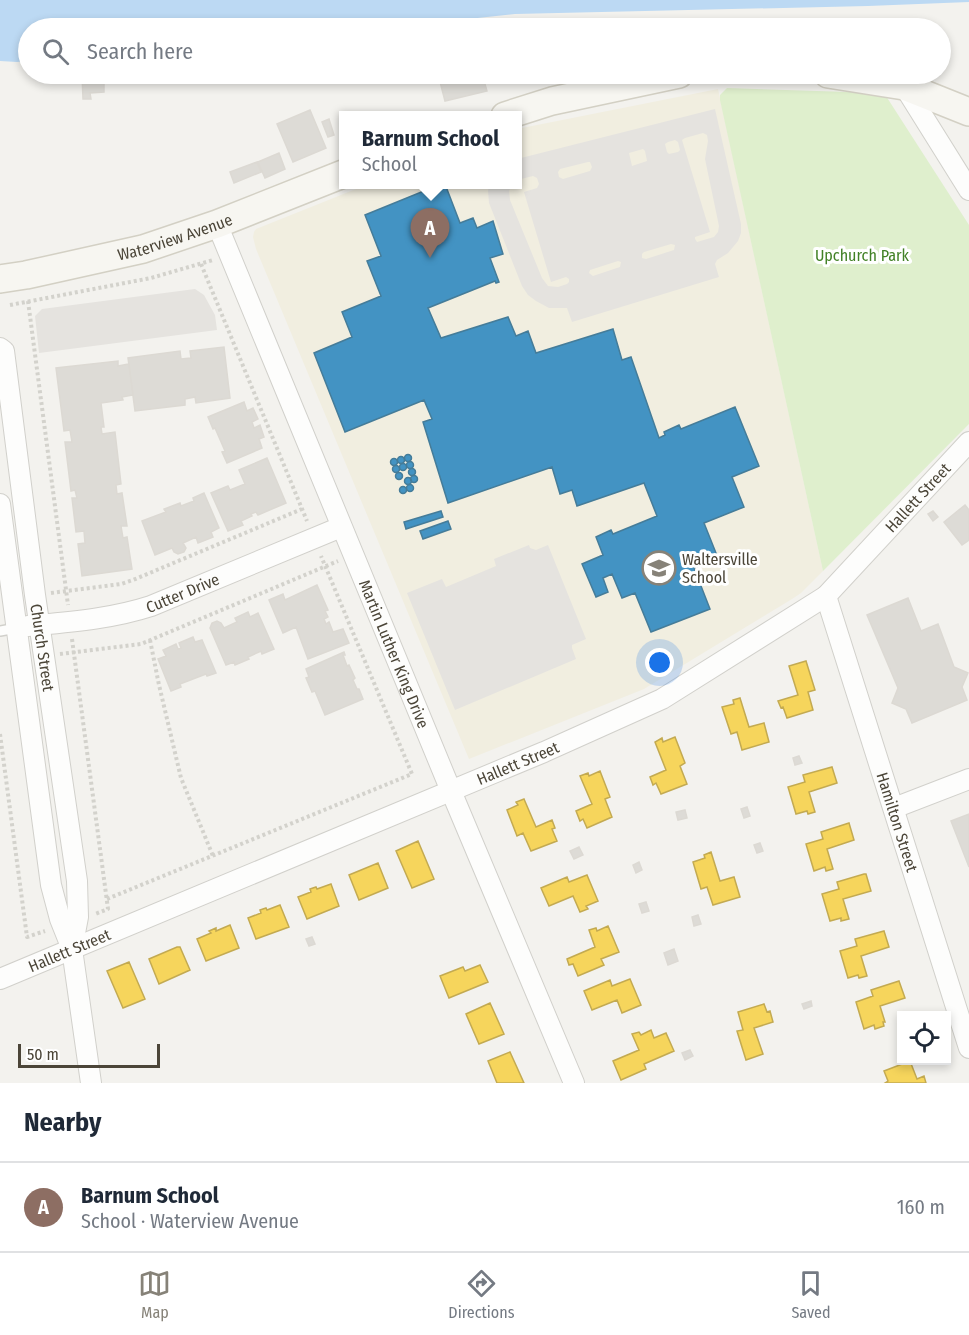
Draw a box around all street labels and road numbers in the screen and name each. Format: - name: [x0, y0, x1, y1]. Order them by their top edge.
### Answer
- street label: Waterview Avenue: [116, 209, 235, 264]
- street label: Hallett Street: [881, 458, 955, 536]
- street label: Cutter Drive: [144, 569, 222, 616]
- street label: Martin Luther King Drive: [355, 577, 433, 731]
- street label: Church Street: [27, 602, 59, 693]
- street label: Hallett Street: [474, 737, 562, 789]
- street label: Hamilton Street: [873, 770, 922, 875]
- street label: Hallett Street: [25, 924, 114, 976]

